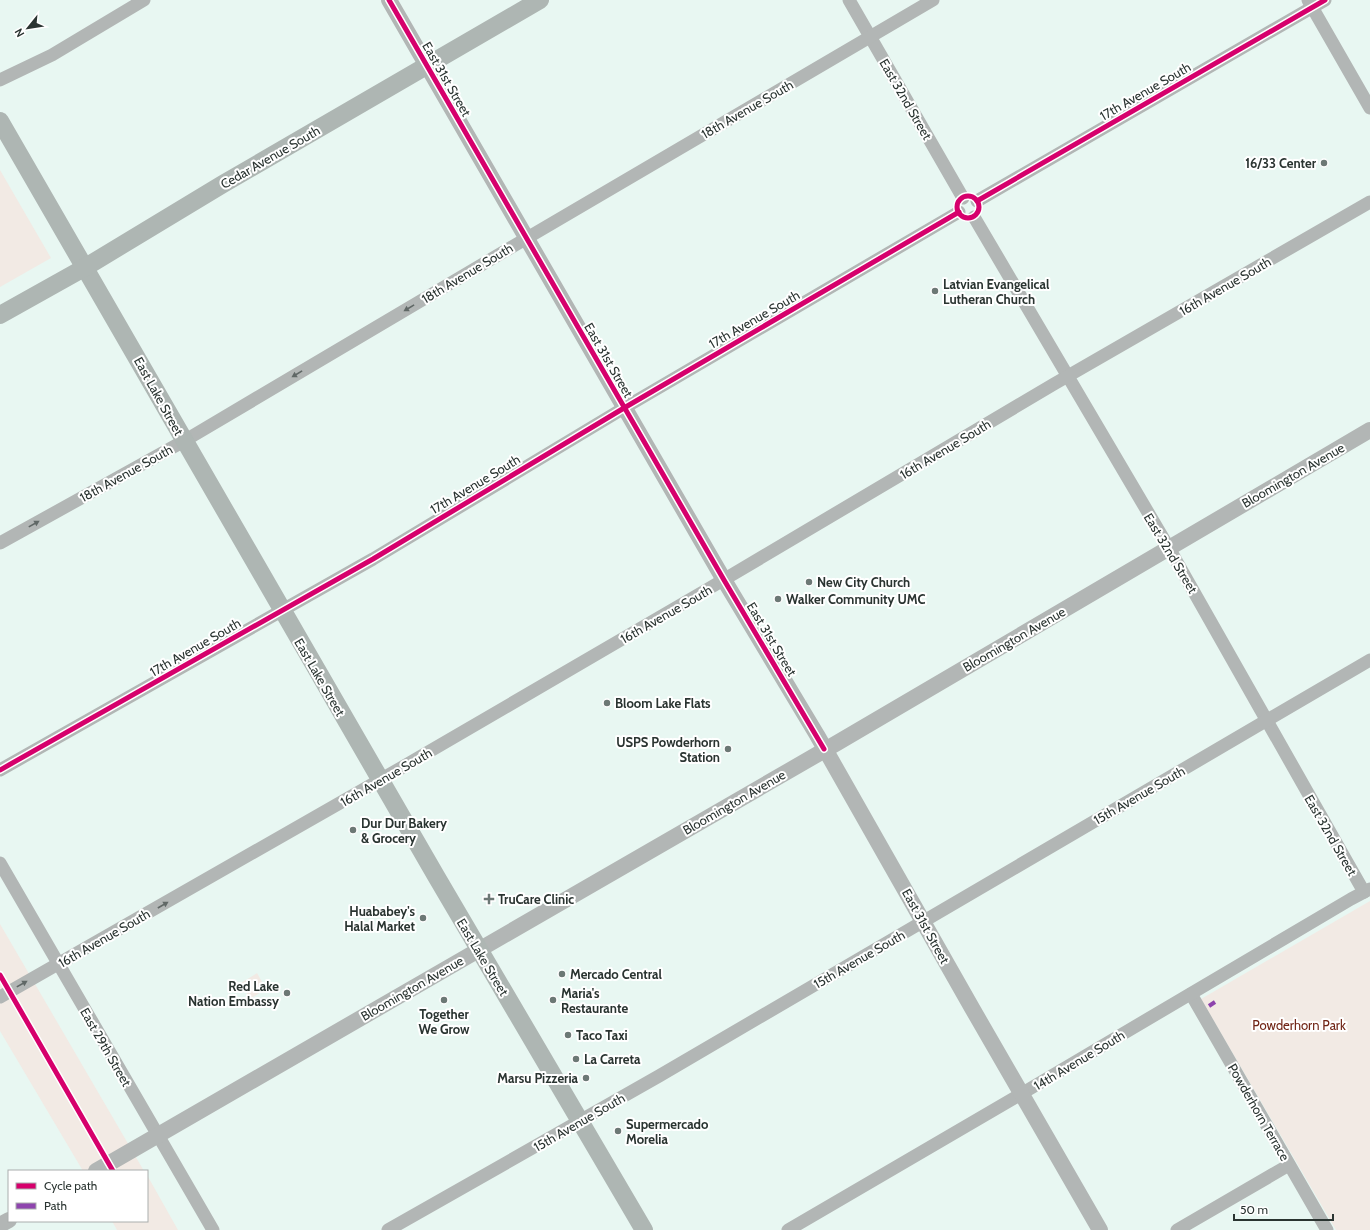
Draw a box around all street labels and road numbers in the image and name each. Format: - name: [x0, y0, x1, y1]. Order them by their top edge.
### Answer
- street label: East 31st Street: [419, 39, 475, 120]
- street label: East 32nd Street: [876, 56, 936, 143]
- street label: 17th Avenue South: [1097, 59, 1193, 123]
- street label: 18th Avenue South: [698, 76, 796, 142]
- street label: Cedar Avenue South: [217, 122, 323, 192]
- street label: 18th Avenue South: [418, 239, 516, 307]
- street label: 16th Avenue South: [1176, 253, 1274, 319]
- street label: 17th Avenue South: [706, 287, 802, 351]
- street label: East 31st Street: [581, 320, 637, 401]
- street label: East Lake Street: [131, 354, 187, 439]
- street label: 16th Avenue South: [897, 416, 993, 482]
- street label: Bloomington Avenue: [1239, 439, 1347, 511]
- street label: 18th Avenue South: [77, 441, 175, 505]
- street label: 17th Avenue South: [427, 451, 523, 517]
- street label: East 32nd Street: [1141, 510, 1202, 597]
- street label: 16th Avenue South: [617, 581, 715, 647]
- street label: East 31st Street: [744, 599, 801, 679]
- street label: Bloomington Avenue: [960, 603, 1068, 675]
- street label: 17th Avenue South: [147, 615, 243, 679]
- street label: East Lake Street: [291, 635, 349, 719]
- street label: 16th Avenue South: [337, 744, 435, 810]
- street label: 15th Avenue South: [1091, 762, 1187, 828]
- street label: Bloomington Avenue: [680, 766, 788, 838]
- street label: East 32nd Street: [1301, 792, 1361, 879]
- street label: East 31st Street: [899, 886, 954, 967]
- street label: 16th Avenue South: [55, 905, 153, 971]
- street label: East Lake Street: [454, 915, 513, 999]
- street label: 15th Avenue South: [811, 926, 907, 992]
- street label: Bloomington Avenue: [358, 952, 466, 1024]
- street label: East 29th Street: [77, 1005, 135, 1090]
- street label: 14th Avenue South: [1031, 1027, 1127, 1093]
- street label: Powderhorn Terrace: [1225, 1061, 1293, 1164]
- street label: 15th Avenue South: [531, 1089, 627, 1155]

